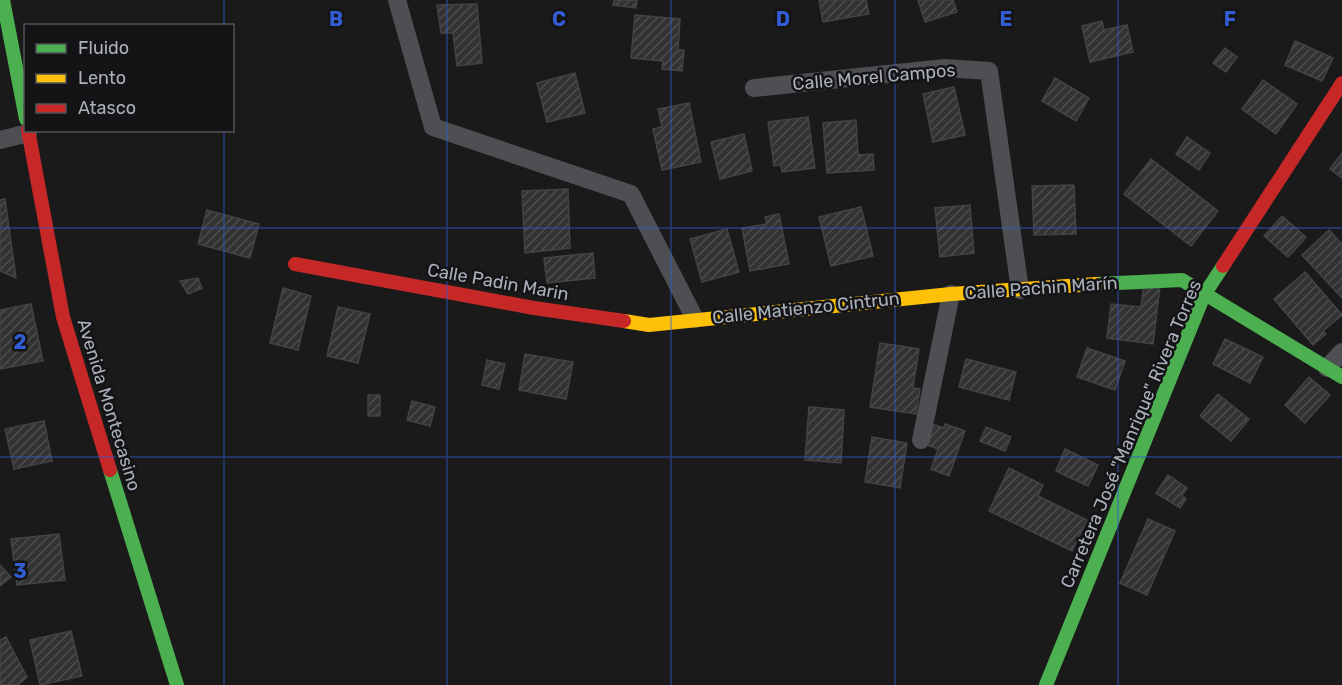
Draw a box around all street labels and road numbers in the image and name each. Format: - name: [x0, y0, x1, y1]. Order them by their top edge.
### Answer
- street label: Calle Morel Campos: [792, 59, 956, 95]
- street label: Calle Padin Marin: [426, 259, 570, 305]
- street label: Calle Pachin Marín: [964, 272, 1118, 304]
- street label: Carretera José "Manrique" Rivera Torres: [1056, 277, 1206, 591]
- street label: Calle Matienzo Cintrun: [711, 287, 901, 329]
- street label: Avenida Montecasino: [72, 316, 146, 494]

